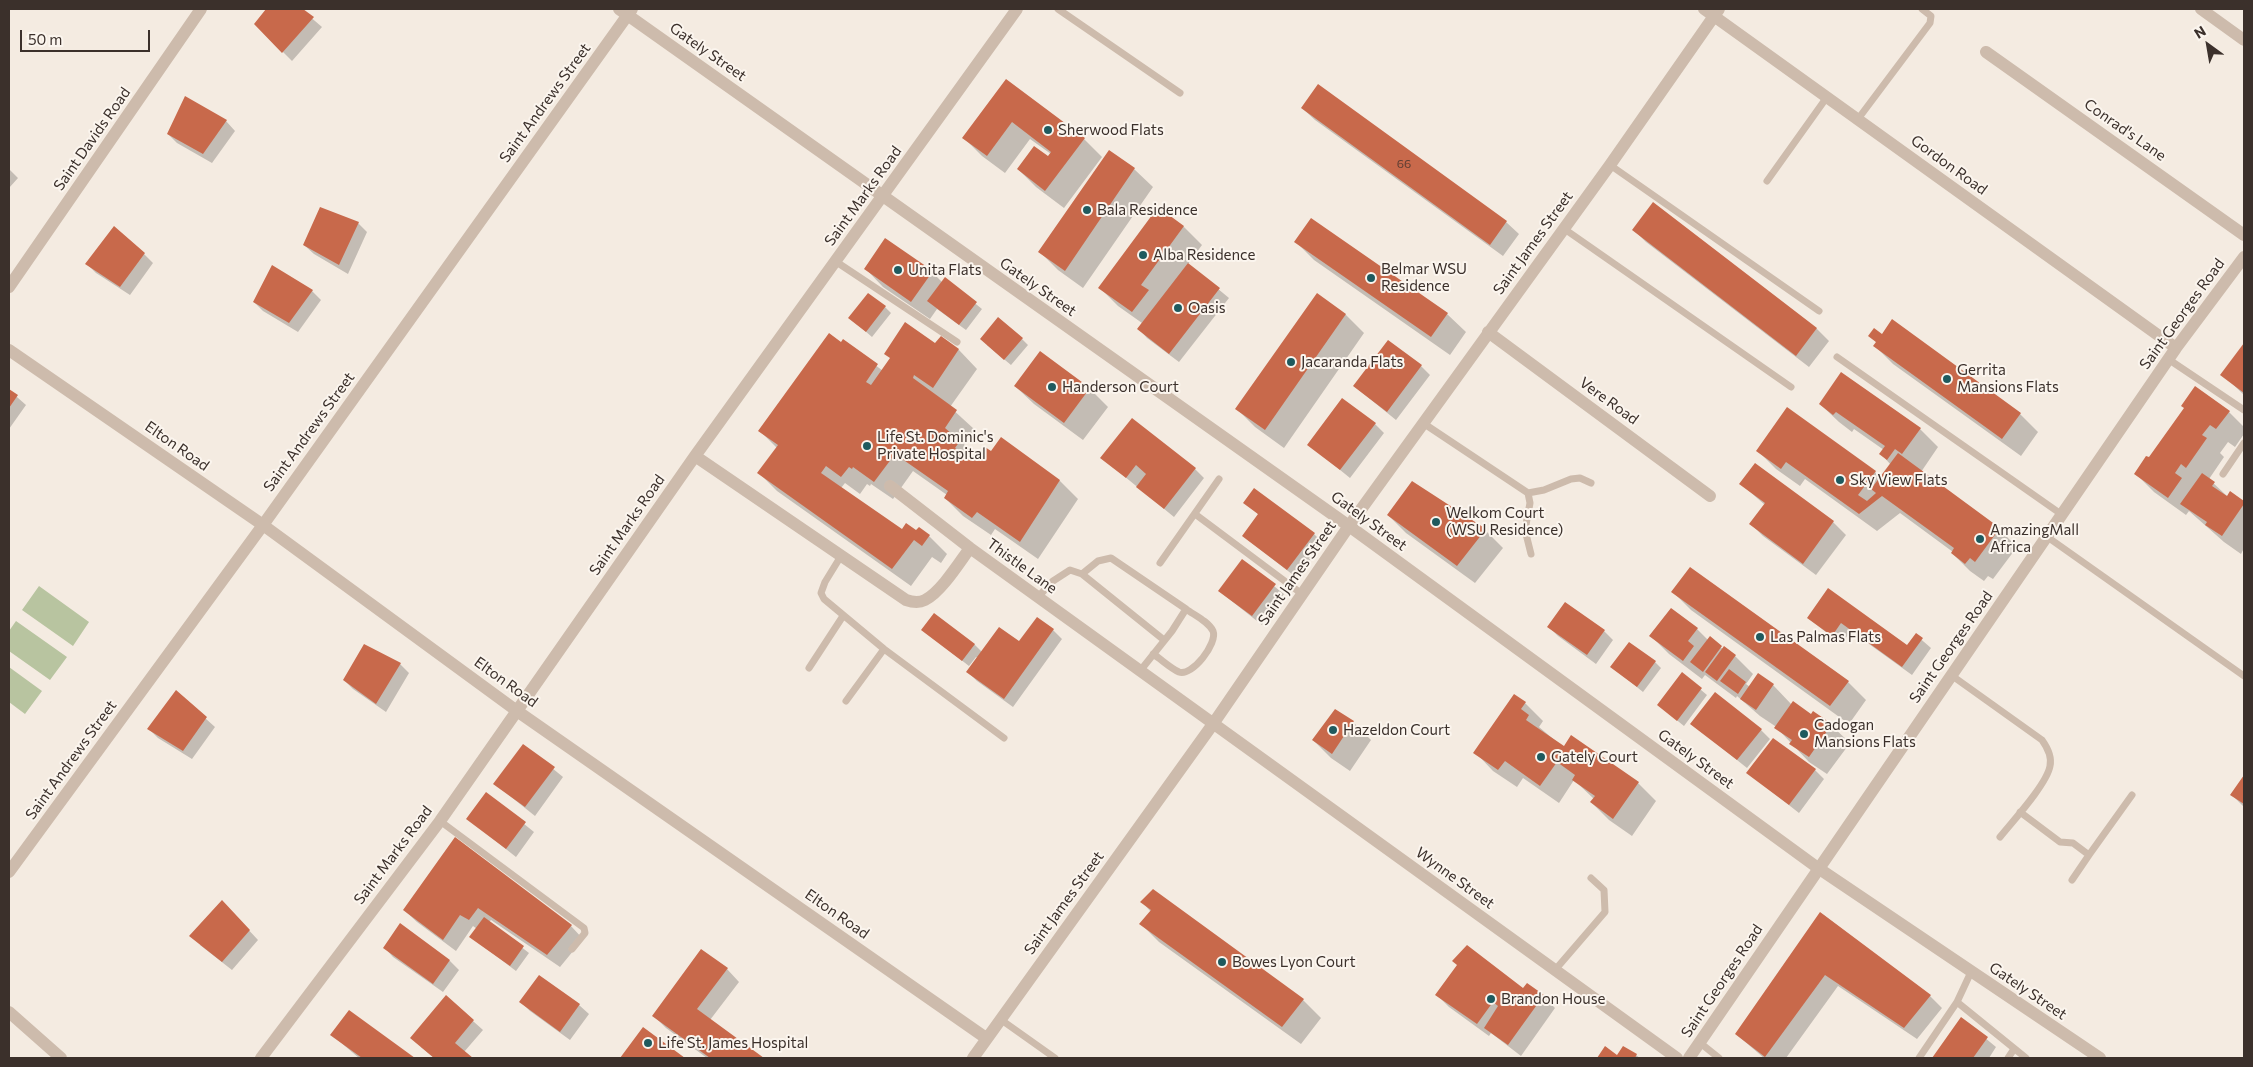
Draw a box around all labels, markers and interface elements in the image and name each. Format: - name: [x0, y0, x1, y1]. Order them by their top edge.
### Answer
- street label: Gately Street: [666, 19, 750, 85]
- scale bar: [22, 20, 152, 52]
- north arrow: [2183, 20, 2233, 70]
- text: N: [2191, 22, 2209, 42]
- text: 50 m: [28, 30, 62, 48]
- street label: Saint Andrews Street: [496, 40, 594, 166]
- street label: Saint Davids Road: [50, 84, 134, 194]
- street label: Conrad's Lane: [2081, 95, 2169, 165]
- place label: Sherwood Flats: [1058, 121, 1164, 139]
- marker: Sherwood Flats: [1042, 124, 1054, 136]
- street label: Gordon Road: [1907, 131, 1991, 199]
- street label: Saint Marks Road: [821, 143, 905, 249]
- house number: 66: [1397, 157, 1411, 171]
- street label: Saint James Street: [1489, 188, 1577, 298]
- place label: Bala Residence: [1097, 201, 1198, 219]
- marker: Bala Residence: [1081, 204, 1093, 216]
- place label: Alba Residence: [1153, 246, 1255, 264]
- marker: Alba Residence: [1137, 249, 1149, 261]
- street label: Gately Street: [996, 254, 1080, 320]
- street label: Saint Georges Road: [2136, 255, 2228, 373]
- place label: Belmar WSU Residence: [1381, 260, 1467, 295]
- place label: Unita Flats: [908, 261, 982, 279]
- marker: Unita Flats: [892, 264, 904, 276]
- marker: Belmar WSU Residence: [1365, 272, 1377, 284]
- place label: Oasis: [1188, 299, 1226, 317]
- marker: Oasis: [1172, 302, 1184, 314]
- place label: Jacaranda Flats: [1301, 353, 1403, 371]
- marker: Jacaranda Flats: [1285, 356, 1297, 368]
- place label: Gerrita Mansions Flats: [1957, 361, 2059, 396]
- street label: Saint Andrews Street: [260, 369, 358, 495]
- marker: Gerrita Mansions Flats: [1941, 373, 1953, 385]
- street label: Vere Road: [1576, 374, 1642, 428]
- place label: Handerson Court: [1062, 378, 1179, 396]
- marker: Handerson Court: [1046, 381, 1058, 393]
- street label: Elton Road: [141, 417, 213, 475]
- place label: Life St. Dominic's Private Hospital: [877, 428, 994, 463]
- marker: Life St. Dominic's Private Hospital: [861, 440, 873, 452]
- street label: Saint Marks Road: [585, 471, 669, 579]
- place label: Sky View Flats: [1850, 471, 1948, 489]
- marker: Sky View Flats: [1834, 474, 1846, 486]
- street label: Gately Street: [1327, 487, 1411, 555]
- place label: Welkom Court (WSU Residence): [1446, 504, 1563, 539]
- marker: Welkom Court (WSU Residence): [1430, 516, 1442, 528]
- street label: Saint James Street: [1254, 517, 1340, 629]
- place label: AmazingMall Africa: [1990, 521, 2079, 556]
- marker: AmazingMall Africa: [1974, 533, 1986, 545]
- street label: Thistle Lane: [983, 534, 1061, 598]
- street label: Saint Georges Road: [1906, 588, 1996, 706]
- place label: Las Palmas Flats: [1770, 628, 1881, 646]
- marker: Las Palmas Flats: [1754, 631, 1766, 643]
- street label: Elton Road: [471, 653, 541, 711]
- street label: Saint Andrews Street: [22, 697, 120, 823]
- place label: Cadogan Mansions Flats: [1814, 716, 1916, 751]
- place label: Hazeldon Court: [1343, 721, 1450, 739]
- marker: Hazeldon Court: [1327, 724, 1339, 736]
- street label: Gately Street: [1654, 725, 1738, 793]
- marker: Cadogan Mansions Flats: [1798, 728, 1810, 740]
- place label: Gately Court: [1551, 748, 1638, 766]
- marker: Gately Court: [1535, 751, 1547, 763]
- street label: Saint Marks Road: [350, 802, 436, 908]
- street label: Wynne Street: [1412, 843, 1498, 913]
- street label: Saint James Street: [1020, 848, 1108, 958]
- street label: Elton Road: [801, 885, 873, 943]
- street label: Saint Georges Road: [1677, 921, 1767, 1041]
- place label: Bowes Lyon Court: [1232, 953, 1356, 971]
- marker: Bowes Lyon Court: [1216, 956, 1228, 968]
- street label: Gately Street: [1986, 958, 2070, 1024]
- place label: Brandon House: [1501, 990, 1605, 1008]
- marker: Brandon House: [1485, 993, 1497, 1005]
- place label: Life St. James Hospital: [658, 1034, 808, 1052]
- marker: Life St. James Hospital: [642, 1037, 654, 1049]

